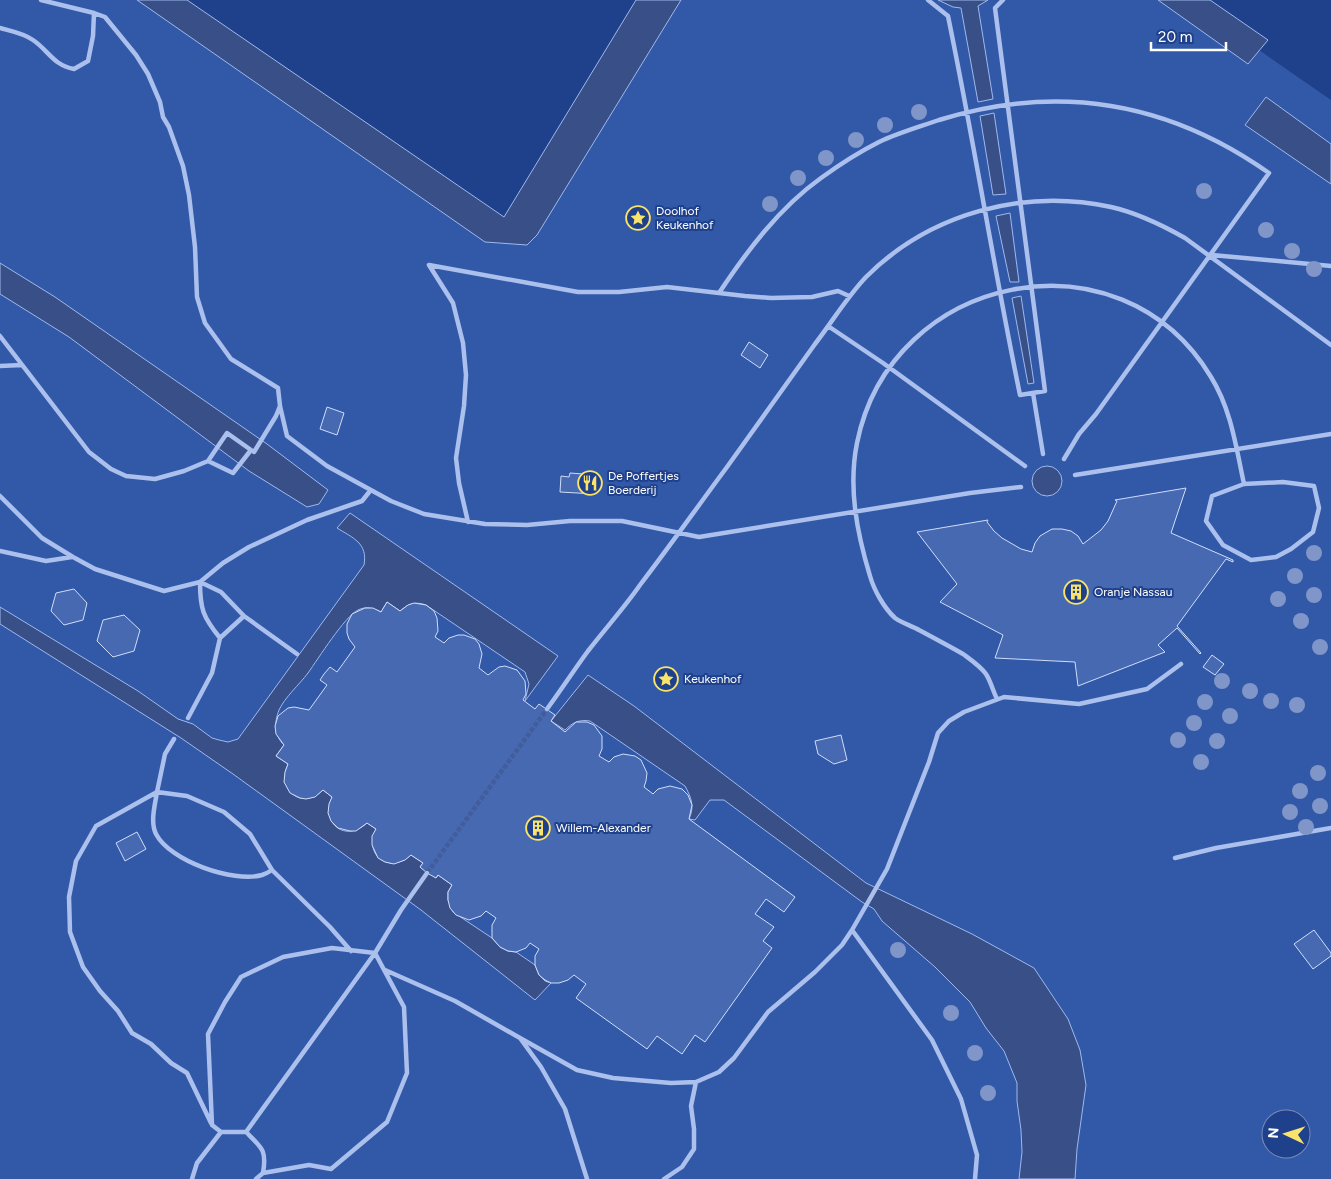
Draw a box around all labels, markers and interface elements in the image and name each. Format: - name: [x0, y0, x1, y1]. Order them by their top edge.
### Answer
- scale bar: [1151, 20, 1226, 52]
- text: 20 m: [1158, 28, 1192, 46]
- place label: Doolhof Keukenhof: [656, 204, 714, 232]
- place icon: Doolhof Keukenhof: [625, 205, 651, 231]
- place label: De Poffertjes Boerderij: [608, 469, 679, 497]
- restaurant icon: De Poffertjes Boerderij: [577, 470, 603, 496]
- building icon: Oranje Nassau: [1063, 579, 1089, 605]
- place label: Oranje Nassau: [1094, 585, 1172, 599]
- place icon: Keukenhof: [653, 666, 679, 692]
- place label: Keukenhof: [684, 672, 742, 686]
- building icon: Willem-Alexander: [525, 815, 551, 841]
- place label: Willem-Alexander: [556, 821, 651, 835]
- north arrow: [1261, 1109, 1311, 1159]
- text: N: [1265, 1127, 1282, 1139]

